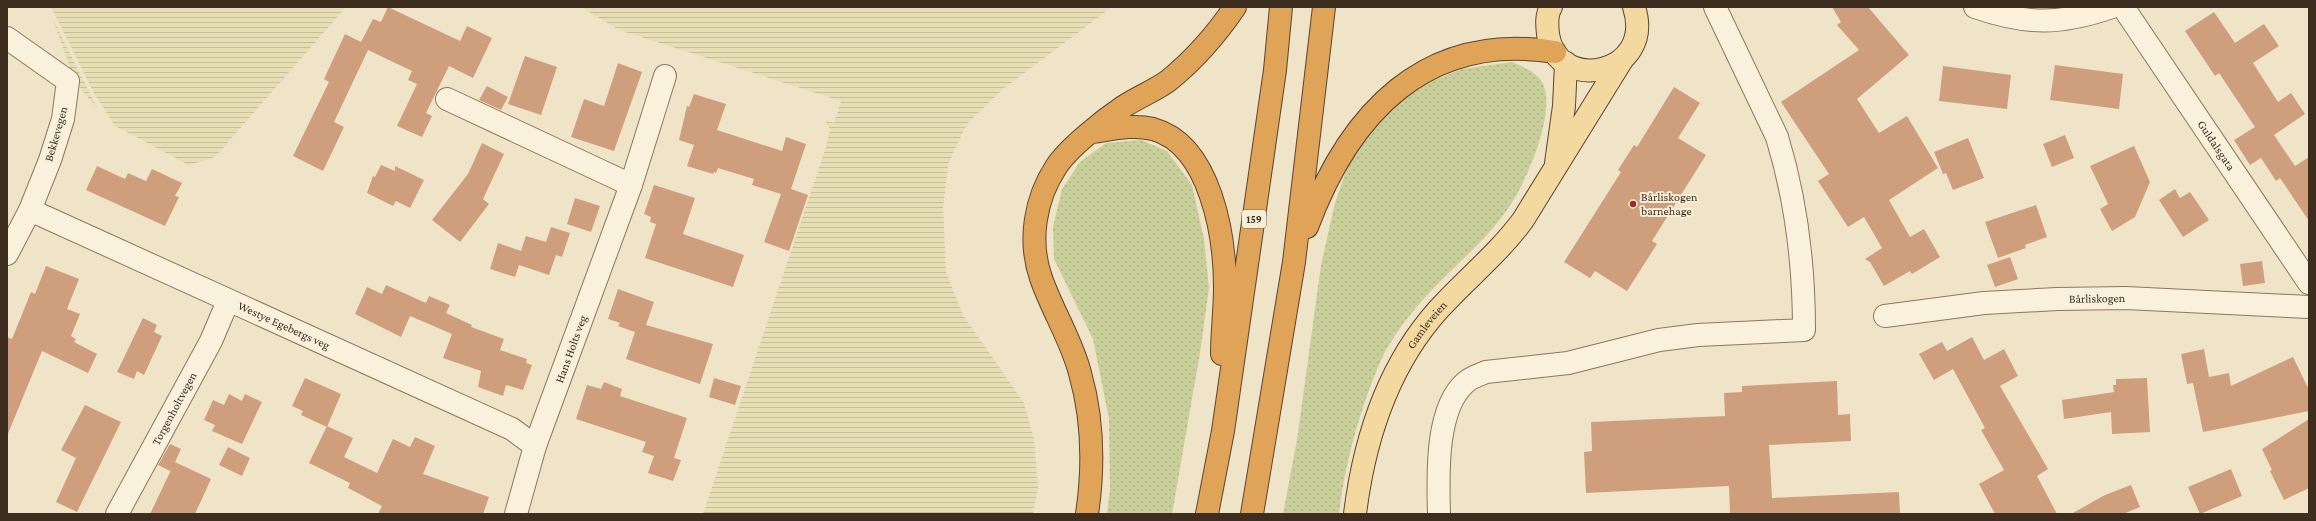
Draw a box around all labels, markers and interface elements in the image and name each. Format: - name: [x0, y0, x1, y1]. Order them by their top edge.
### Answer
- street label: Bekkevegen: [41, 104, 71, 163]
- street label: Guldalsgata: [2194, 118, 2238, 174]
- place label: Bårliskogen barnehage: [1641, 190, 1698, 218]
- marker: Bårliskogen barnehage: [1628, 199, 1638, 209]
- road number: 159: [1242, 210, 1266, 228]
- street label: Bårliskogen: [2069, 291, 2126, 306]
- street label: Westye Egebergs veg: [236, 298, 332, 352]
- street label: Gamleveien: [1404, 298, 1450, 351]
- street label: Hans Holts veg: [552, 313, 590, 385]
- street label: Torgenholtvegen: [149, 369, 200, 448]

